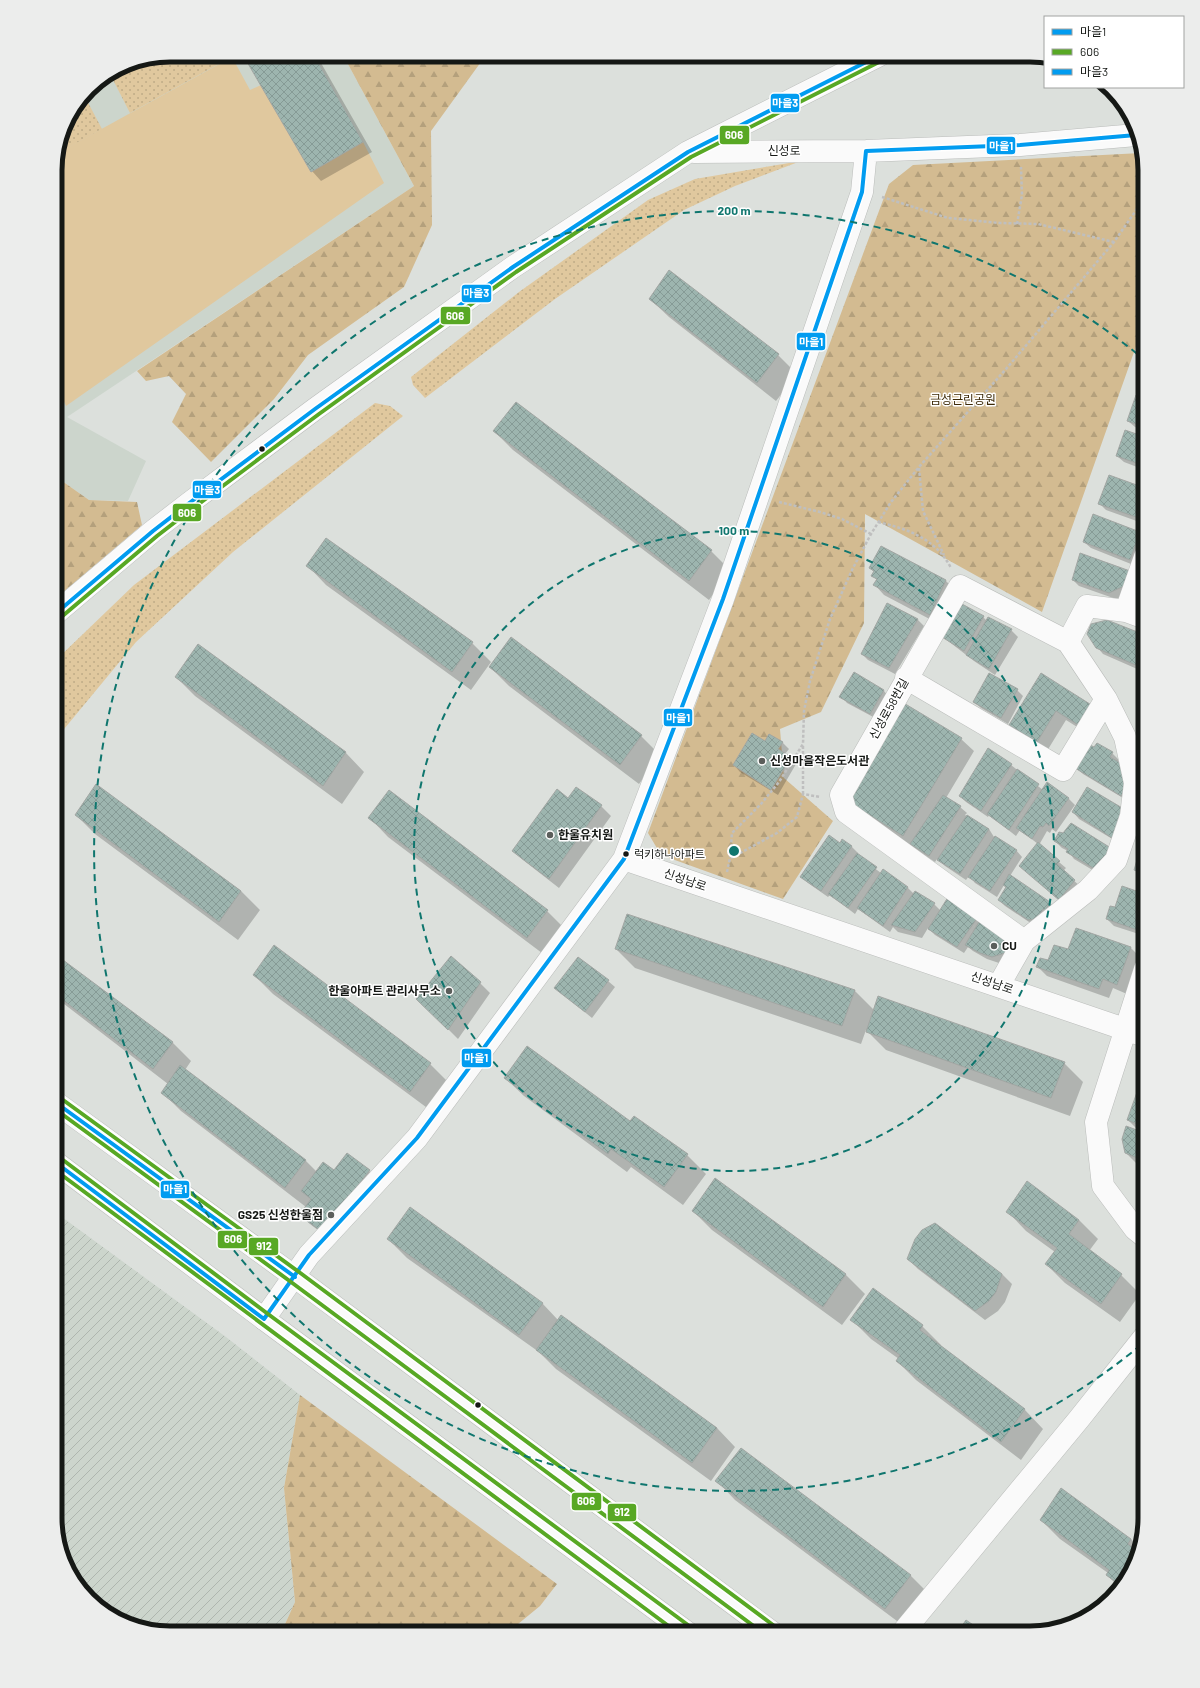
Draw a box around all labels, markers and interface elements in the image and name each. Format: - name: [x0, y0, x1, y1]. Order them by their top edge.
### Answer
- legend: [1044, 16, 1184, 88]
- text: 마을1: [1080, 24, 1106, 38]
- text: 606: [1080, 44, 1099, 58]
- text: 마을3: [1080, 64, 1108, 78]
- line badge: 마을3: [770, 93, 800, 113]
- text: 마을3: [772, 96, 798, 109]
- line badge: 606: [719, 125, 750, 145]
- text: 606: [725, 128, 743, 141]
- line badge: 마을1: [986, 136, 1016, 155]
- text: 마을1: [989, 139, 1013, 152]
- street label: 신성로: [767, 143, 801, 157]
- text: 200 m: [718, 203, 750, 217]
- line badge: 마을3: [461, 284, 492, 303]
- text: 마을3: [463, 286, 489, 299]
- line badge: 606: [440, 306, 471, 325]
- text: 606: [446, 309, 464, 322]
- line badge: 마을1: [796, 332, 826, 351]
- text: 마을1: [799, 335, 823, 348]
- park label: 금성근린공원: [930, 392, 996, 406]
- unlabelled marker: [257, 444, 267, 454]
- line badge: 마을3: [192, 480, 222, 499]
- text: 마을3: [194, 483, 220, 496]
- line badge: 606: [172, 503, 202, 522]
- text: 606: [178, 506, 196, 519]
- text: 100 m: [719, 523, 749, 537]
- street label: 신성로58번길: [866, 676, 911, 741]
- line badge: 마을1: [663, 708, 693, 727]
- text: 마을1: [666, 711, 690, 724]
- place label: 신성마을작은도서관: [770, 753, 869, 767]
- marker: 신성마을작은도서관: [757, 756, 767, 766]
- place label: 한울유치원: [558, 827, 613, 841]
- marker: 한울유치원: [545, 830, 555, 840]
- centre of rings: [727, 844, 741, 858]
- place label: 럭키하나아파트: [634, 847, 705, 860]
- marker: 럭키하나아파트: [621, 849, 631, 859]
- street label: 신성남로: [662, 865, 708, 893]
- place label: CU: [1002, 938, 1017, 952]
- marker: CU: [989, 941, 999, 951]
- street label: 신성남로: [969, 968, 1015, 996]
- place label: 한울아파트 관리사무소: [328, 983, 441, 997]
- marker: 한울아파트 관리사무소: [444, 986, 454, 996]
- line badge: 마을1: [461, 1048, 492, 1068]
- text: 마을1: [464, 1051, 488, 1064]
- line badge: 마을1: [160, 1180, 190, 1199]
- text: 마을1: [163, 1182, 187, 1195]
- place label: GS25 신성한울점: [238, 1207, 323, 1221]
- marker: GS25 신성한울점: [326, 1210, 336, 1220]
- line badge: 606: [217, 1230, 248, 1249]
- text: 606: [224, 1232, 242, 1245]
- line badge: 912: [248, 1237, 279, 1256]
- text: 912: [256, 1239, 272, 1252]
- unlabelled marker: [473, 1400, 483, 1410]
- line badge: 606: [571, 1492, 602, 1511]
- text: 606: [577, 1494, 595, 1507]
- line badge: 912: [607, 1503, 637, 1522]
- text: 912: [614, 1505, 630, 1518]

